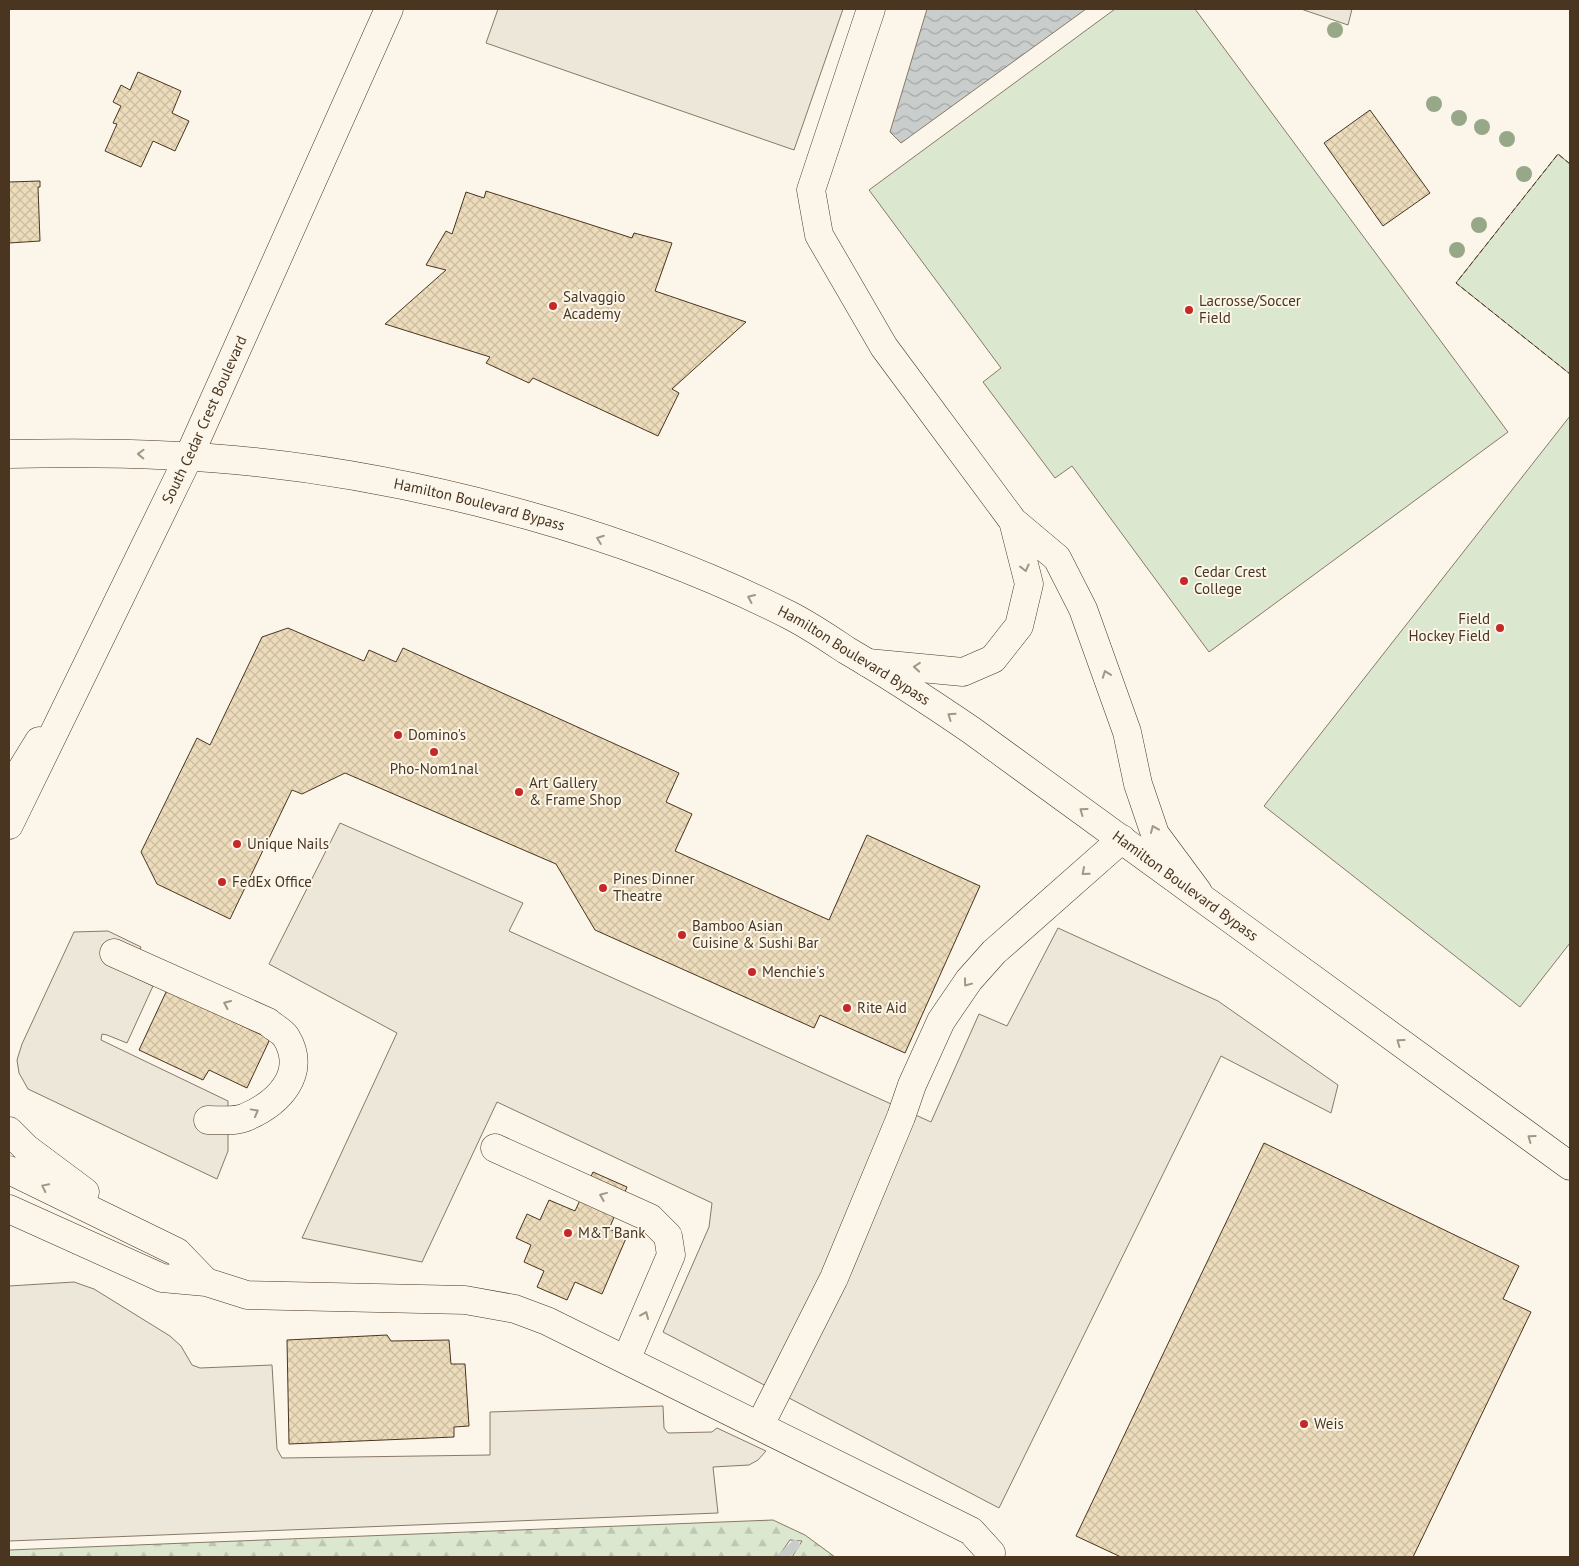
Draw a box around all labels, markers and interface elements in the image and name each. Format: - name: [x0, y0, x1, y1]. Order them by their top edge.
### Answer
- place label: Salvaggio Academy: [563, 287, 626, 323]
- place label: Lacrosse/Soccer Field: [1199, 291, 1301, 327]
- marker: Salvaggio Academy: [547, 300, 559, 312]
- marker: Lacrosse/Soccer Field: [1183, 304, 1195, 316]
- street label: South Cedar Crest Boulevard: [157, 333, 251, 507]
- one-way arrow: [136, 449, 144, 459]
- street label: Hamilton Boulevard Bypass: [392, 474, 568, 535]
- one-way arrow: [596, 535, 604, 545]
- place label: Cedar Crest College: [1194, 562, 1267, 598]
- one-way arrow: [1019, 564, 1030, 573]
- marker: Cedar Crest College: [1178, 575, 1190, 587]
- one-way arrow: [747, 594, 756, 605]
- street label: Hamilton Boulevard Bypass: [775, 601, 934, 709]
- place label: Field Hockey Field: [1409, 609, 1490, 645]
- marker: Field Hockey Field: [1494, 622, 1506, 634]
- one-way arrow: [913, 662, 921, 673]
- one-way arrow: [1102, 670, 1112, 679]
- one-way arrow: [947, 713, 957, 722]
- place label: Domino's: [408, 725, 466, 744]
- marker: Domino's: [392, 729, 404, 741]
- marker: Pho-Nom1nal: [428, 746, 440, 758]
- place label: Pho-Nom1nal: [390, 759, 479, 778]
- place label: Art Gallery & Frame Shop: [529, 773, 622, 809]
- marker: Art Gallery & Frame Shop: [513, 786, 525, 798]
- one-way arrow: [1079, 808, 1089, 817]
- one-way arrow: [1150, 825, 1160, 834]
- street label: Hamilton Boulevard Bypass: [1109, 826, 1262, 945]
- place label: Unique Nails: [247, 834, 329, 853]
- marker: Unique Nails: [231, 838, 243, 850]
- one-way arrow: [1082, 866, 1091, 875]
- place label: Pines Dinner Theatre: [613, 869, 695, 905]
- place label: FedEx Office: [232, 872, 312, 891]
- marker: FedEx Office: [216, 876, 228, 888]
- marker: Pines Dinner Theatre: [597, 882, 609, 894]
- place label: Bamboo Asian Cuisine & Sushi Bar: [692, 916, 819, 952]
- marker: Bamboo Asian Cuisine & Sushi Bar: [676, 929, 688, 941]
- place label: Menchie's: [762, 962, 825, 981]
- marker: Menchie's: [746, 966, 758, 978]
- one-way arrow: [965, 977, 973, 986]
- place label: Rite Aid: [857, 998, 907, 1017]
- one-way arrow: [223, 999, 232, 1010]
- marker: Rite Aid: [841, 1002, 853, 1014]
- one-way arrow: [1396, 1039, 1405, 1048]
- one-way arrow: [250, 1109, 259, 1119]
- one-way arrow: [1527, 1135, 1537, 1144]
- one-way arrow: [41, 1183, 50, 1193]
- one-way arrow: [599, 1192, 607, 1202]
- place label: M&T Bank: [578, 1223, 646, 1242]
- marker: M&T Bank: [562, 1227, 574, 1239]
- one-way arrow: [640, 1312, 650, 1320]
- place label: Weis: [1314, 1414, 1344, 1433]
- marker: Weis: [1298, 1418, 1310, 1430]

